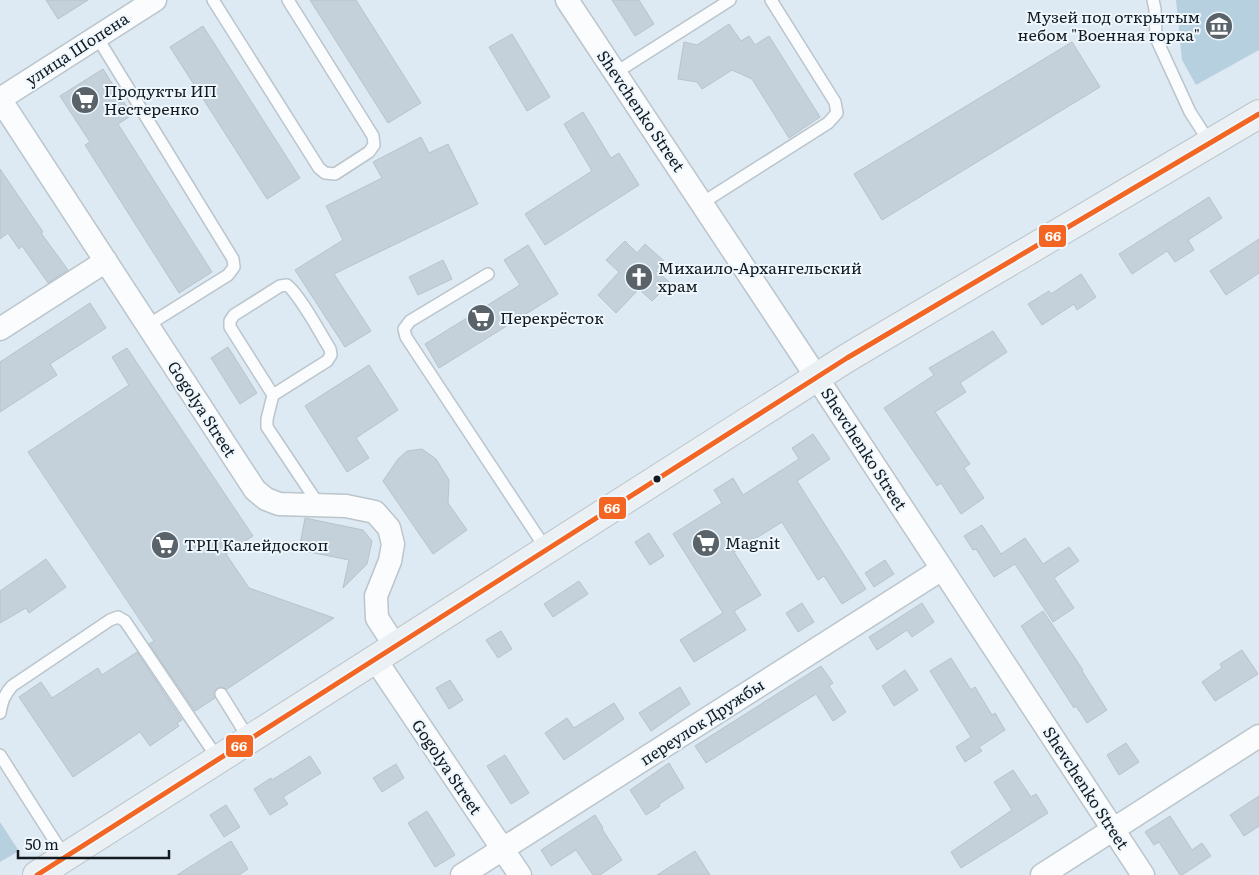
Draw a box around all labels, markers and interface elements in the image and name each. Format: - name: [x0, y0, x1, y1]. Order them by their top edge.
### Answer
- place label: Музей под открытым небом "Военная горка": [1018, 4, 1200, 46]
- street label: улица Шопена: [20, 6, 133, 91]
- museum icon: Музей под открытым небом "Военная горка": [1204, 11, 1234, 41]
- street label: Shevchenko Street: [592, 45, 692, 177]
- place label: Продукты ИП Нестеренко: [104, 78, 217, 120]
- supermarket icon: Продукты ИП Нестеренко: [70, 85, 100, 115]
- line badge: 66: [1038, 224, 1067, 248]
- text: 66: [1045, 225, 1061, 245]
- place label: Михаило-Архангельский храм: [658, 255, 862, 297]
- church icon: Михаило-Архангельский храм: [624, 262, 654, 292]
- supermarket icon: Перекрёсток: [466, 303, 496, 333]
- place label: Перекрёсток: [500, 305, 604, 329]
- street label: Gogolya Street: [163, 356, 243, 462]
- street label: Shevchenko Street: [816, 382, 914, 515]
- unlabelled marker: [652, 474, 662, 484]
- line badge: 66: [598, 496, 627, 520]
- text: 66: [604, 497, 620, 517]
- supermarket icon: Magnit: [691, 528, 721, 558]
- supermarket icon: ТРЦ Калейдоскоп: [150, 530, 180, 560]
- place label: Magnit: [725, 530, 781, 554]
- place label: ТРЦ Калейдоскоп: [184, 532, 328, 556]
- street label: переулок Дружбы: [635, 672, 768, 770]
- street label: Gogolya Street: [407, 714, 489, 819]
- street label: Shevchenko Street: [1038, 721, 1136, 854]
- line badge: 66: [225, 734, 254, 758]
- text: 66: [231, 735, 247, 755]
- scale bar: [18, 828, 169, 860]
- text: 50 m: [25, 832, 59, 855]

